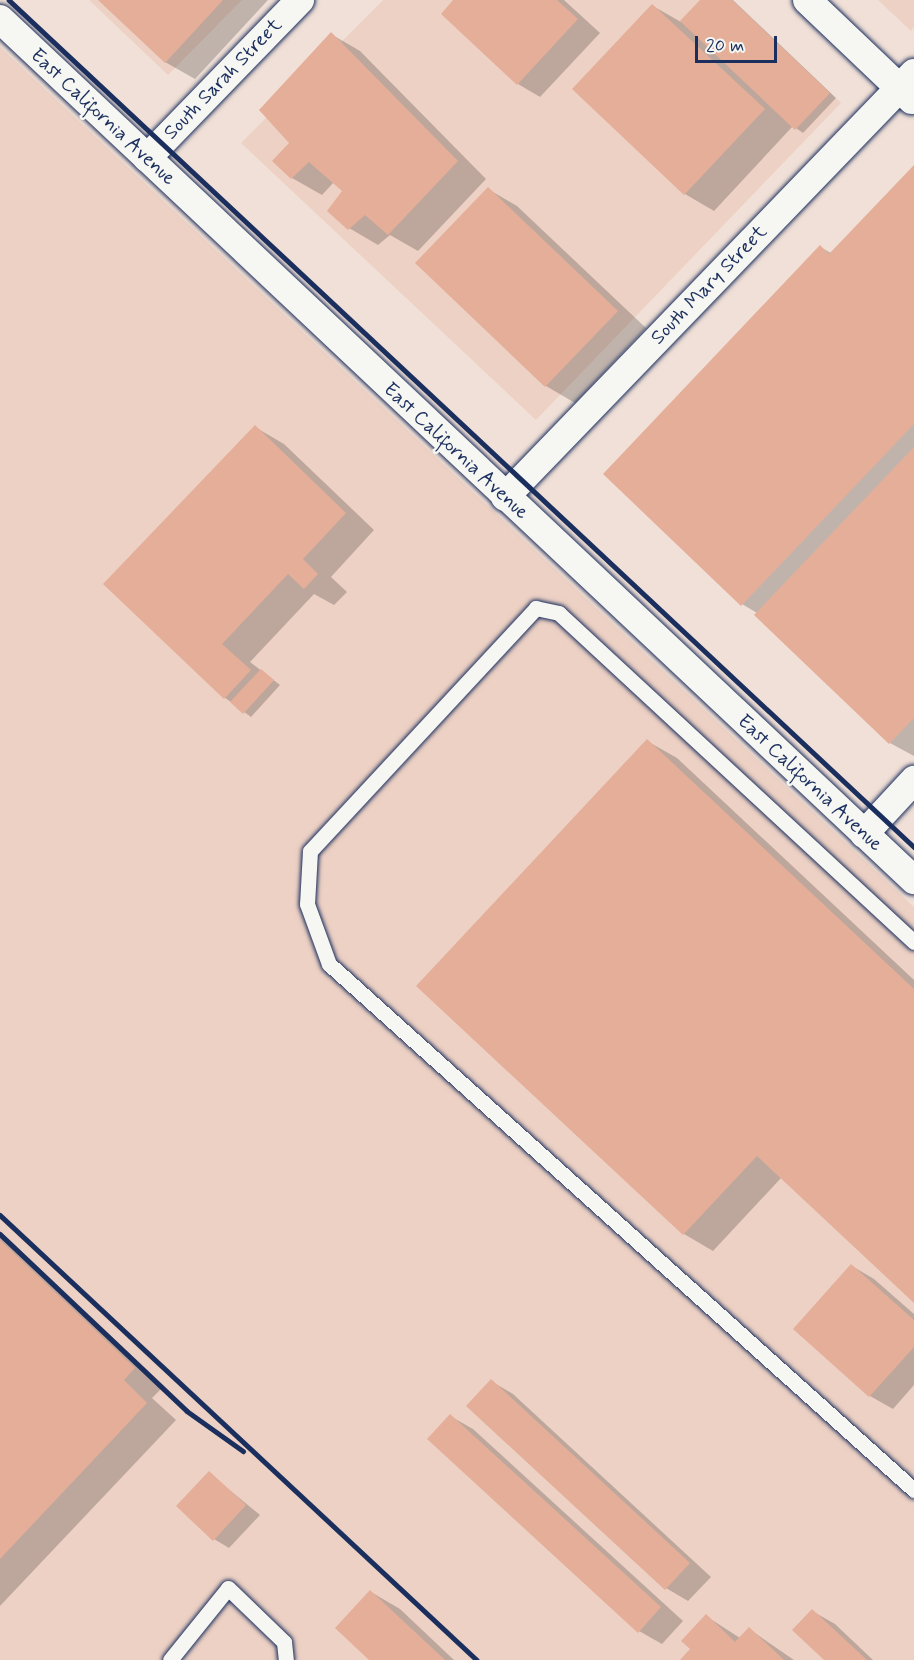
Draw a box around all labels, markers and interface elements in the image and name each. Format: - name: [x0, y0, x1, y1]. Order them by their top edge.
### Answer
- street label: South Sarah Street: [159, 13, 287, 145]
- scale bar: [698, 24, 780, 62]
- text: 20 m: [706, 34, 744, 58]
- street label: East California Avenue: [24, 42, 182, 192]
- street label: South Mary Street: [646, 220, 772, 350]
- street label: East California Avenue: [377, 376, 535, 526]
- street label: East California Avenue: [731, 708, 889, 858]

